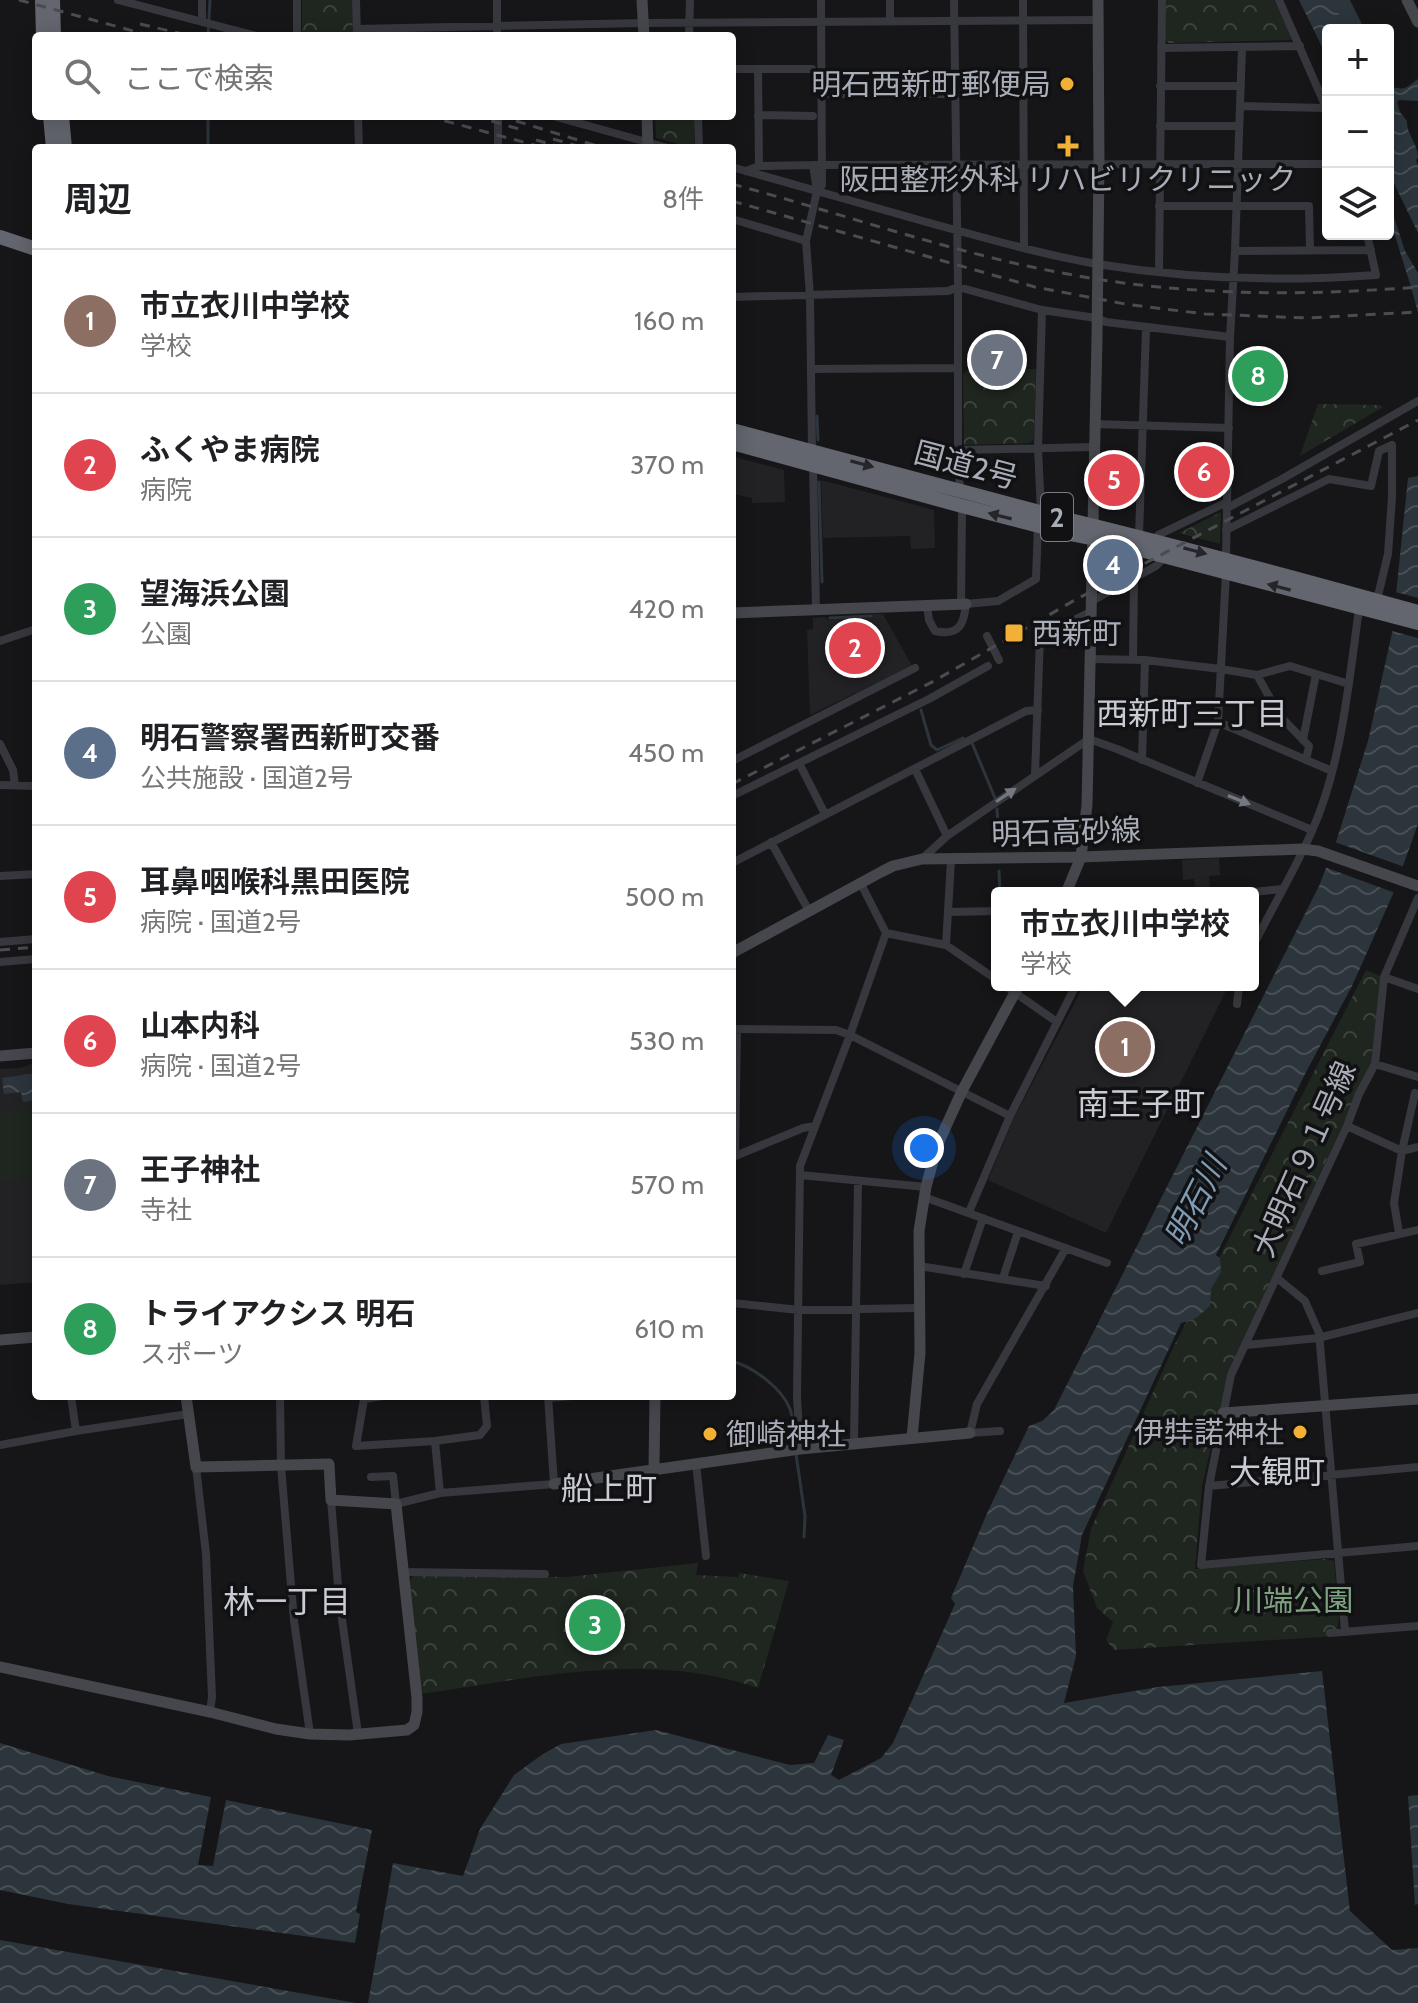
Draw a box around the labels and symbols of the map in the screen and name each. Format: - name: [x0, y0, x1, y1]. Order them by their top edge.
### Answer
- place label: 明石西新町郵便局: [811, 66, 1051, 103]
- marker: 明石西新町郵便局: [1058, 75, 1076, 93]
- marker: 阪田整形外科 リハビリクリニック: [1057, 135, 1079, 157]
- place label: 阪田整形外科 リハビリクリニック: [840, 161, 1296, 198]
- pin: 7: [971, 330, 1023, 390]
- pin: 8: [1232, 346, 1284, 406]
- street label: 国道2号: [910, 433, 1022, 497]
- pin: 6: [1178, 442, 1230, 502]
- pin: 5: [1088, 450, 1140, 510]
- one-way arrow: [850, 458, 874, 471]
- road number: 2: [1041, 493, 1073, 541]
- one-way arrow: [987, 509, 1012, 522]
- pin: 4: [1087, 535, 1139, 595]
- one-way arrow: [1182, 545, 1207, 557]
- one-way arrow: [1266, 580, 1291, 593]
- place label: 西新町: [1032, 615, 1122, 652]
- pin: 2: [829, 618, 881, 678]
- marker: 西新町: [1003, 622, 1025, 644]
- district label: 西新町三丁目: [1096, 694, 1288, 733]
- one-way arrow: [995, 788, 1017, 803]
- one-way arrow: [1227, 794, 1251, 807]
- street label: 明石高砂線: [990, 811, 1142, 853]
- pin: 1: [1099, 1017, 1151, 1077]
- street label: 大明石９１号線: [1244, 1056, 1364, 1262]
- district label: 南王子町: [1077, 1084, 1205, 1123]
- your location: [904, 1128, 944, 1168]
- water label: 明石川: [1156, 1147, 1236, 1253]
- place label: 伊弉諾神社: [1134, 1414, 1284, 1451]
- place label: 御崎神社: [726, 1416, 846, 1453]
- marker: 伊弉諾神社: [1291, 1423, 1309, 1441]
- marker: 御崎神社: [701, 1425, 719, 1443]
- district label: 大観町: [1229, 1452, 1325, 1491]
- district label: 船上町: [561, 1469, 657, 1508]
- district label: 林一丁目: [223, 1582, 351, 1621]
- park label: 川端公園: [1233, 1582, 1353, 1619]
- pin: 3: [569, 1595, 621, 1655]

